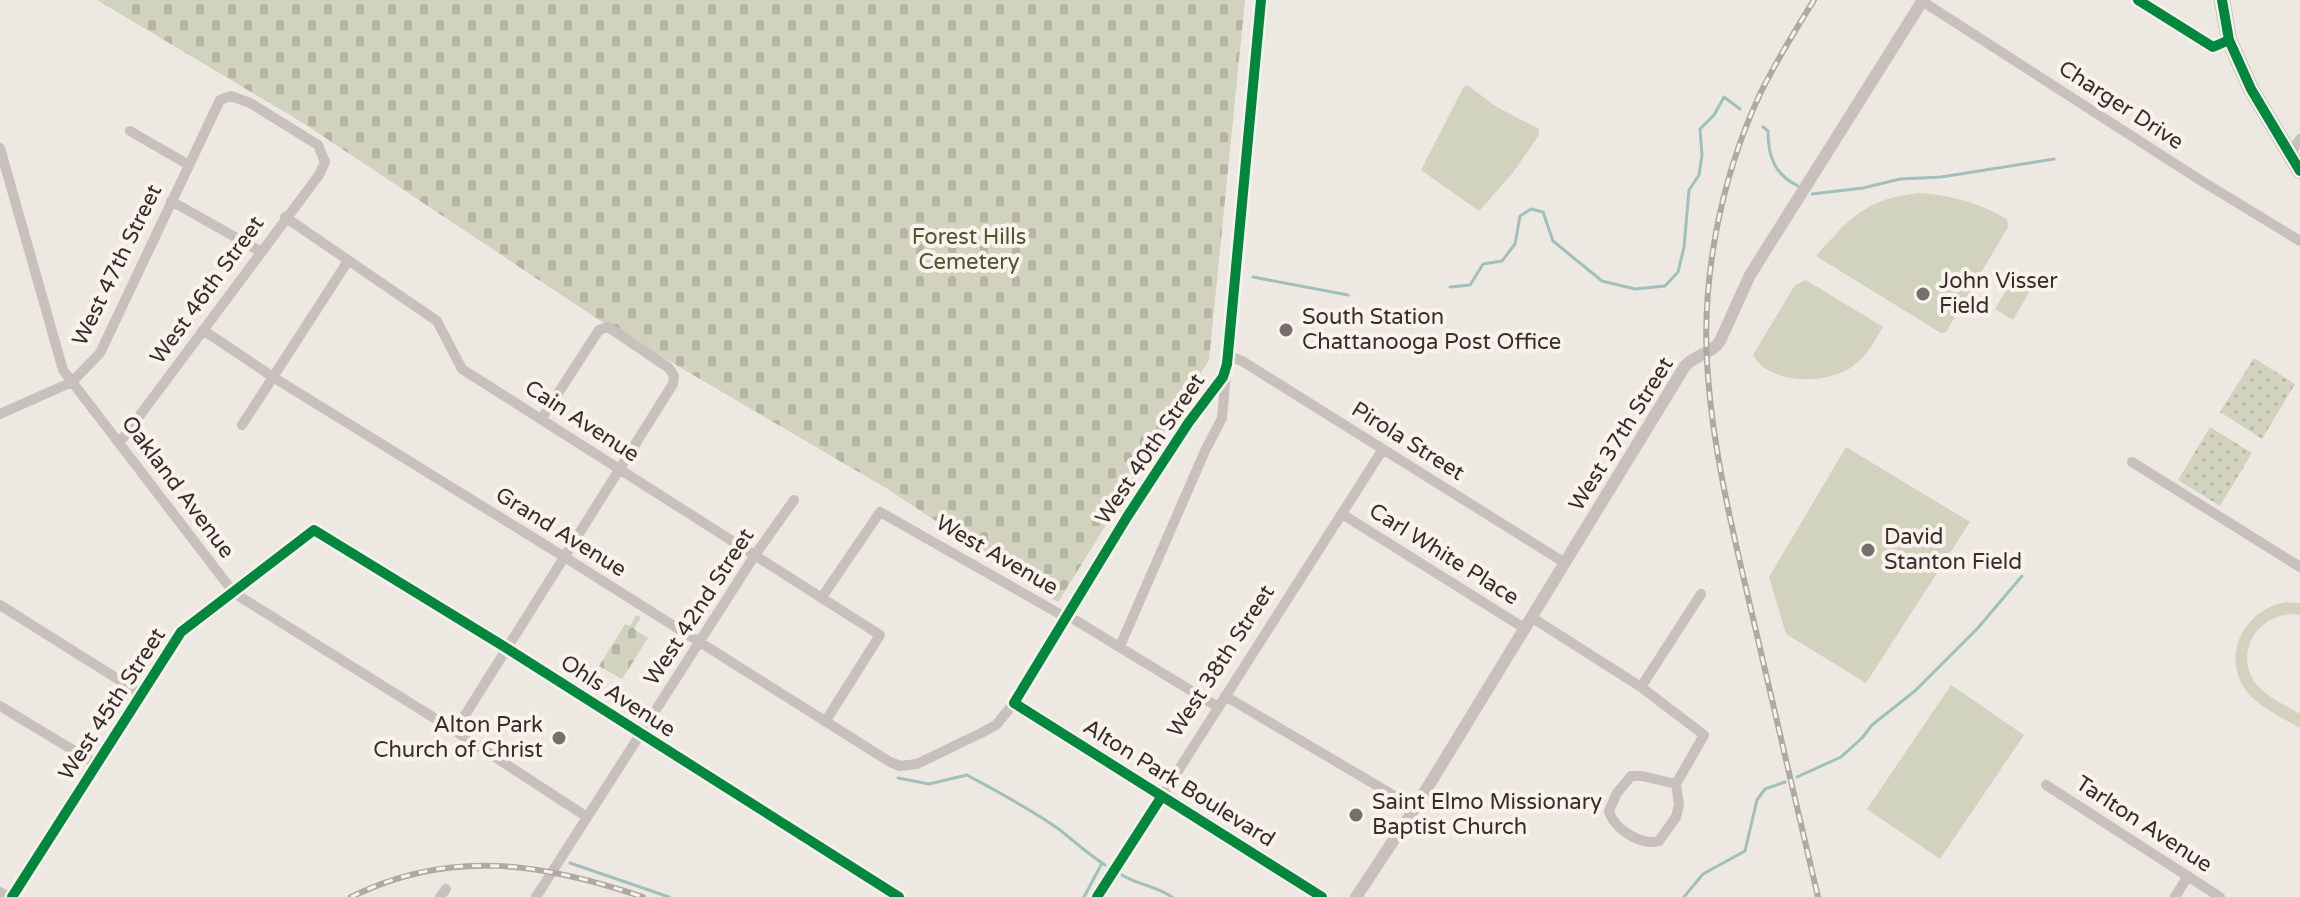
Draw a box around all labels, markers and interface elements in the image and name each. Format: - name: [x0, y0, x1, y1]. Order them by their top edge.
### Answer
- street label: Charger Drive: [2054, 55, 2188, 155]
- street label: West 47th Street: [67, 180, 167, 350]
- street label: West 46th Street: [145, 211, 269, 369]
- park label: Forest Hills Cemetery: [912, 224, 1026, 275]
- place label: John Visser Field: [1939, 268, 2058, 319]
- marker: John Visser Field: [1914, 285, 1932, 303]
- place label: South Station Chattanooga Post Office: [1302, 304, 1561, 355]
- marker: South Station Chattanooga Post Office: [1277, 321, 1295, 339]
- street label: West 37th Street: [1563, 352, 1679, 516]
- street label: West 40th Street: [1090, 369, 1210, 529]
- street label: Cain Avenue: [520, 374, 644, 468]
- street label: Pirola Street: [1347, 396, 1469, 486]
- street label: Oakland Avenue: [116, 411, 240, 563]
- street label: Grand Avenue: [491, 481, 631, 583]
- street label: Carl White Place: [1364, 498, 1524, 610]
- street label: West Avenue: [931, 509, 1063, 601]
- street label: West 42nd Street: [639, 524, 759, 690]
- place label: David Stanton Field: [1884, 524, 2022, 575]
- marker: David Stanton Field: [1859, 541, 1877, 559]
- street label: West 38th Street: [1162, 580, 1280, 742]
- street label: West 45th Street: [53, 623, 171, 785]
- street label: Ohls Avenue: [556, 649, 680, 743]
- place label: Alton Park Church of Christ: [373, 712, 543, 763]
- street label: Alton Park Boulevard: [1078, 713, 1280, 853]
- marker: Alton Park Church of Christ: [550, 729, 568, 747]
- street label: Tarlton Avenue: [2071, 770, 2217, 878]
- place label: Saint Elmo Missionary Baptist Church: [1372, 789, 1602, 840]
- marker: Saint Elmo Missionary Baptist Church: [1347, 806, 1365, 824]

